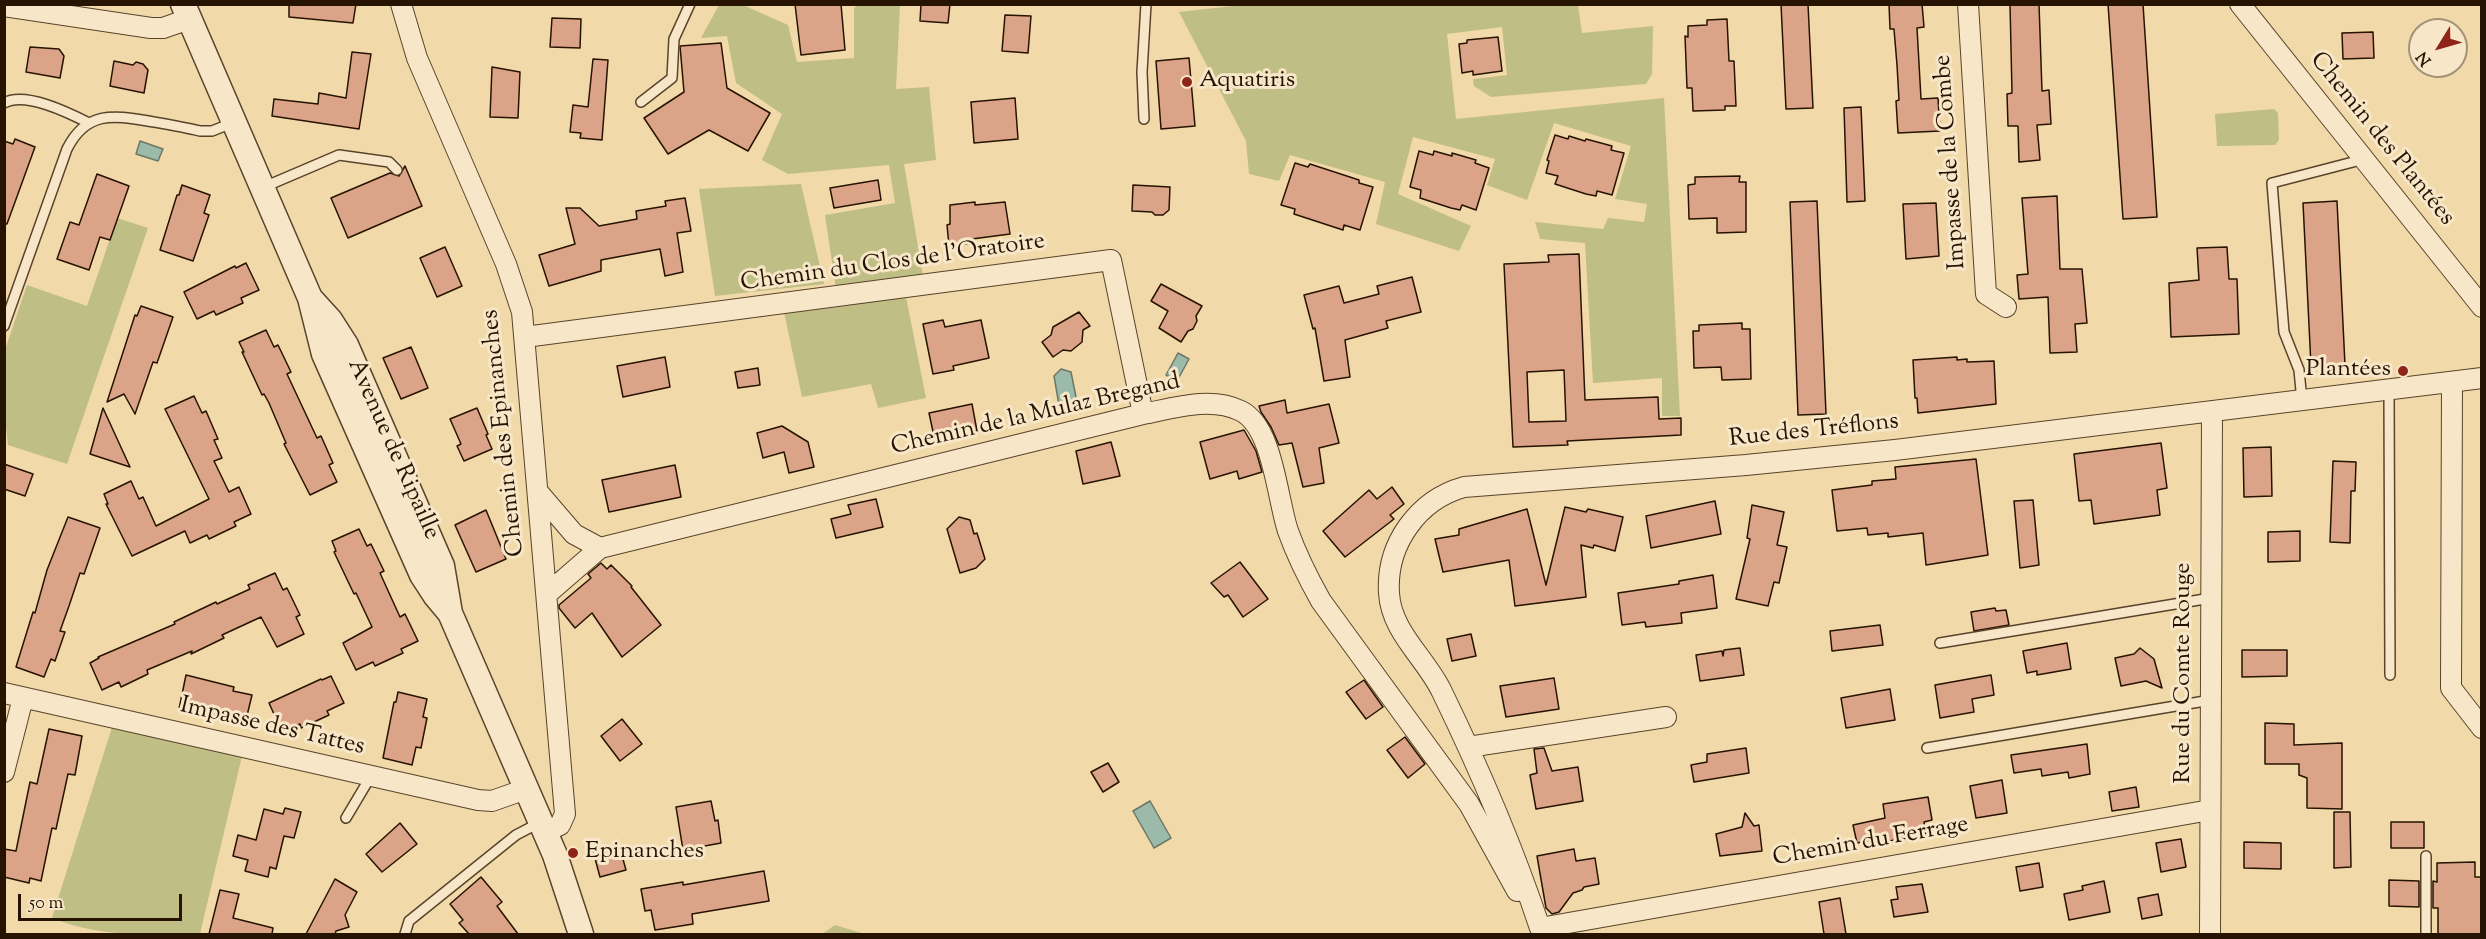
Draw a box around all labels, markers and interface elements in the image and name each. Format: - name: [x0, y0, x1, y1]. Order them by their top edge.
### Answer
- north arrow: [2408, 18, 2468, 78]
- text: N: [2412, 46, 2438, 70]
- street label: Chemin des Plantées: [2302, 48, 2460, 232]
- street label: Impasse de la Combe: [1930, 54, 1974, 270]
- place label: Aquatiris: [1199, 68, 1295, 96]
- marker: Aquatiris: [1180, 75, 1194, 89]
- street label: Chemin du Clos de l'Oratoire: [739, 228, 1047, 300]
- street label: Chemin des Epinanches: [478, 308, 532, 558]
- street label: Avenue de Ripaille: [339, 355, 445, 545]
- place label: Plantées: [2306, 357, 2391, 385]
- marker: Plantées: [2396, 364, 2410, 378]
- street label: Chemin de la Mulaz Bregand: [889, 369, 1183, 463]
- street label: Rue des Tréflons: [1728, 409, 1900, 455]
- street label: Rue du Comte Rouge: [2171, 562, 2199, 784]
- street label: Impasse des Tattes: [177, 693, 367, 763]
- street label: Chemin du Ferrage: [1771, 812, 1971, 874]
- place label: Epinanches: [585, 839, 704, 867]
- marker: Epinanches: [566, 846, 580, 860]
- scale bar: [21, 882, 184, 920]
- text: 50 m: [29, 891, 63, 917]

